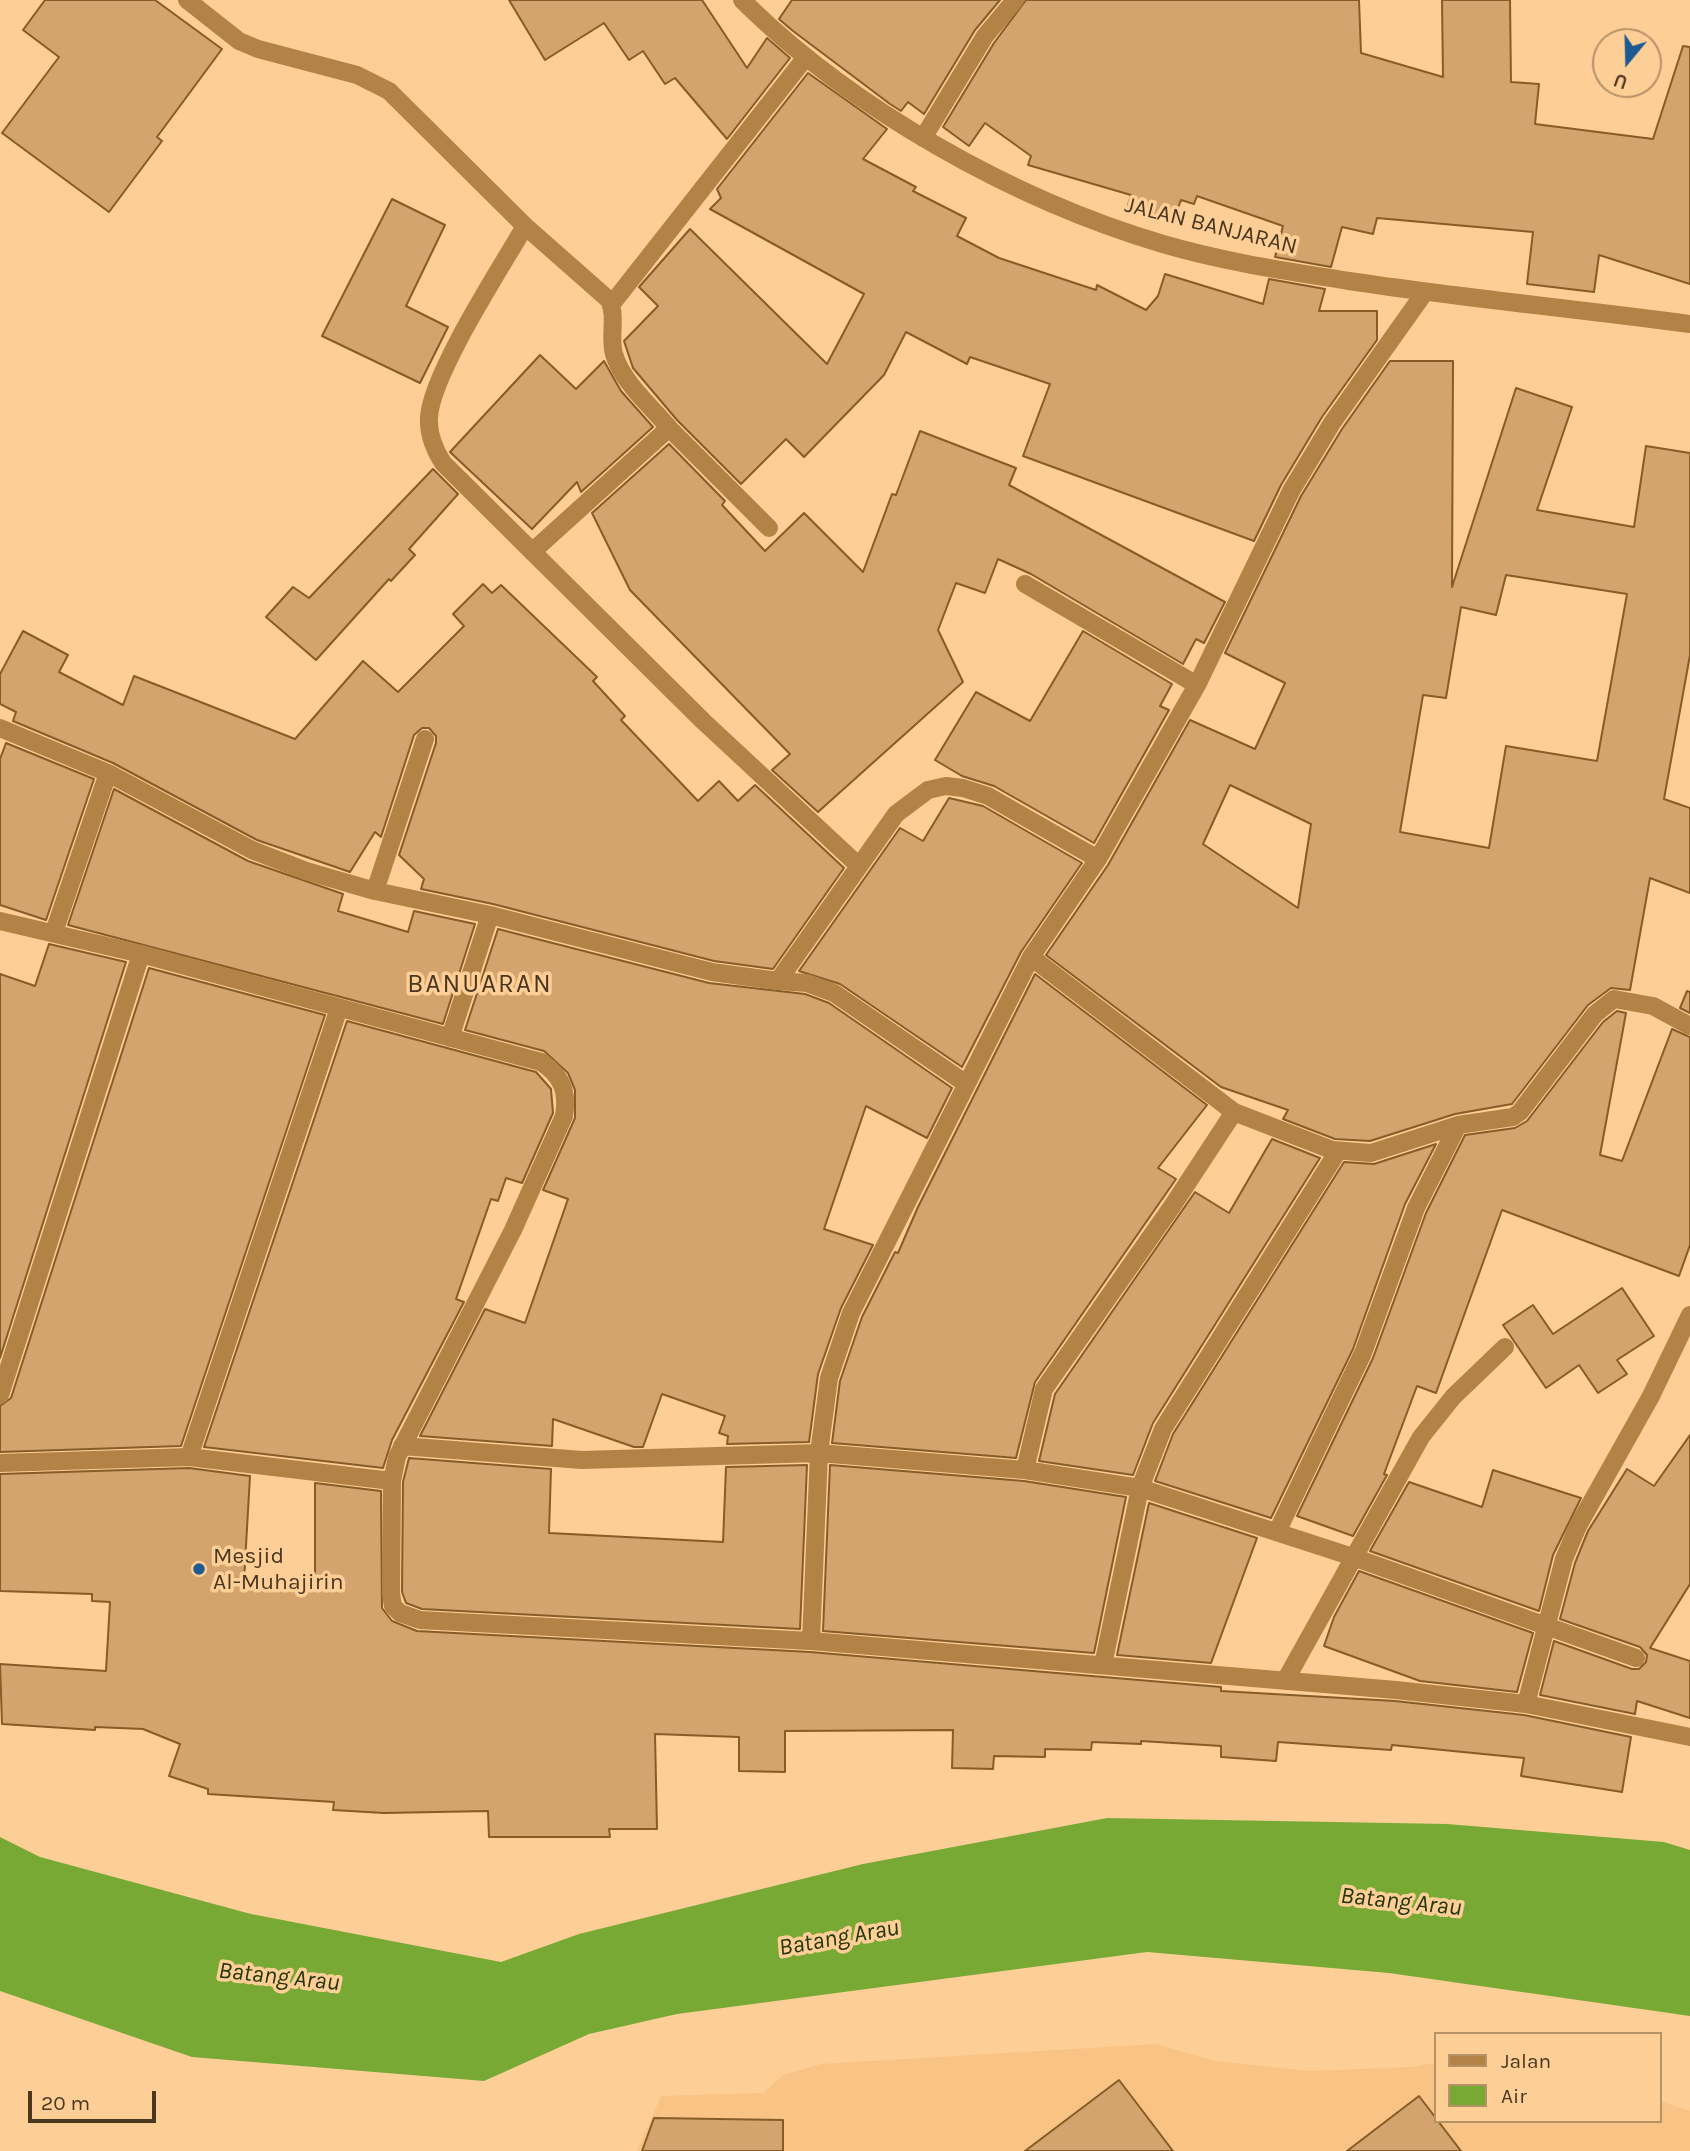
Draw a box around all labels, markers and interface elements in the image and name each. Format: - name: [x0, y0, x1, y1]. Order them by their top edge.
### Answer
- north arrow: [1592, 28, 1662, 98]
- text: U: [1611, 68, 1631, 94]
- street label: JALAN BANJARAN: [1122, 191, 1300, 261]
- district label: BANUARAN: [408, 969, 552, 1001]
- place label: Mesjid Al-Muhajirin: [213, 1542, 344, 1596]
- marker: Mesjid Al-Muhajirin: [191, 1561, 207, 1577]
- water label: Batang Arau: [1339, 1881, 1463, 1923]
- water label: Batang Arau: [776, 1913, 902, 1963]
- water label: Batang Arau: [217, 1956, 341, 1998]
- legend: [1434, 2032, 1662, 2123]
- text: Jalan: [1501, 2049, 1551, 2073]
- scale bar: [32, 2078, 159, 2122]
- text: Air: [1501, 2084, 1527, 2108]
- text: 20 m: [41, 2091, 90, 2115]

